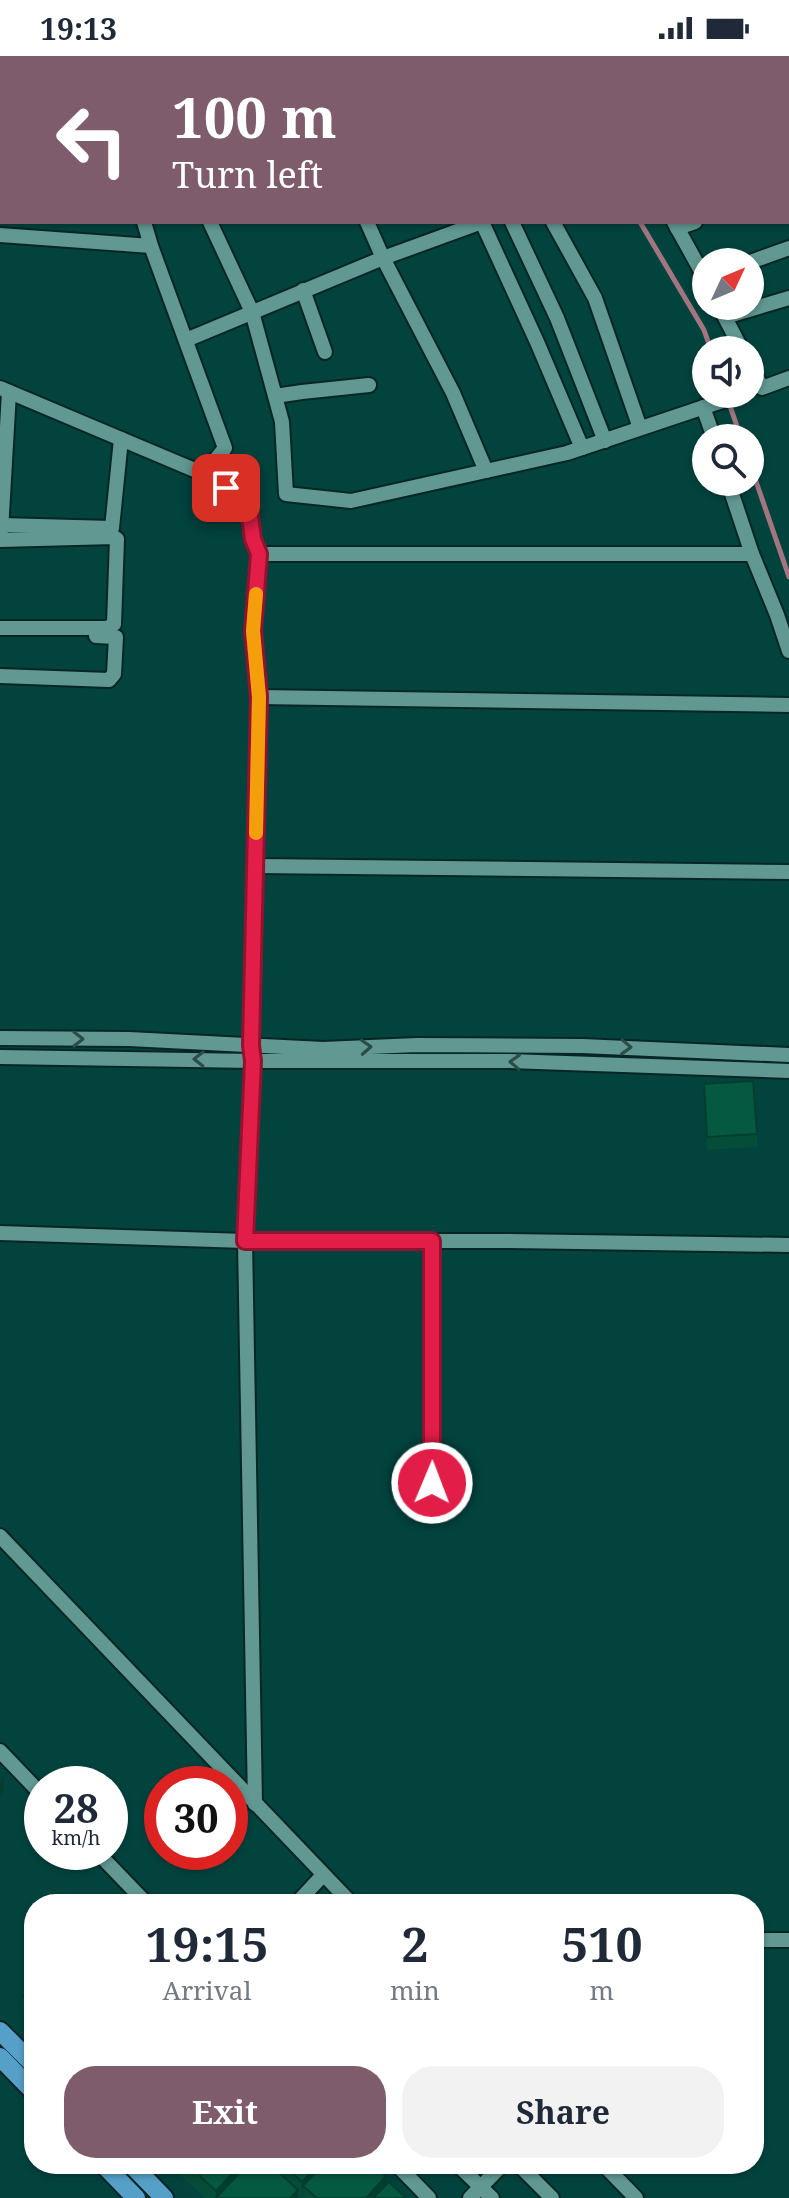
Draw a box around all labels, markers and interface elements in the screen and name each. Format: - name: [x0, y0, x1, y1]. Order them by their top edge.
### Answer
- text: 19:13: [40, 8, 117, 49]
- text: 100 m: [172, 78, 337, 154]
- icon: left: [40, 88, 144, 192]
- text: Turn left: [172, 150, 323, 199]
- north arrow: [692, 248, 764, 320]
- map controls: [692, 248, 764, 496]
- button: sound: [692, 336, 764, 408]
- button: search: [692, 424, 764, 496]
- pin: [192, 454, 260, 522]
- icon: arrive: [204, 466, 248, 510]
- one-way arrow: [72, 1030, 85, 1048]
- one-way arrow: [360, 1039, 373, 1056]
- one-way arrow: [620, 1039, 633, 1056]
- one-way arrow: [192, 1051, 205, 1068]
- one-way arrow: [508, 1053, 521, 1070]
- position arrow: [390, 1441, 474, 1525]
- speed limit sign: 30: [144, 1766, 248, 1870]
- text: 28: [53, 1780, 99, 1835]
- text: km/h: [51, 1824, 101, 1851]
- text: 19:15: [145, 1911, 269, 1976]
- text: 2: [401, 1911, 428, 1976]
- text: 510: [561, 1911, 643, 1976]
- text: Arrival: [163, 1972, 251, 2008]
- text: min: [390, 1972, 440, 2008]
- text: m: [590, 1972, 614, 2008]
- button: Exit: [64, 2066, 386, 2158]
- button: Share: [402, 2066, 724, 2158]

